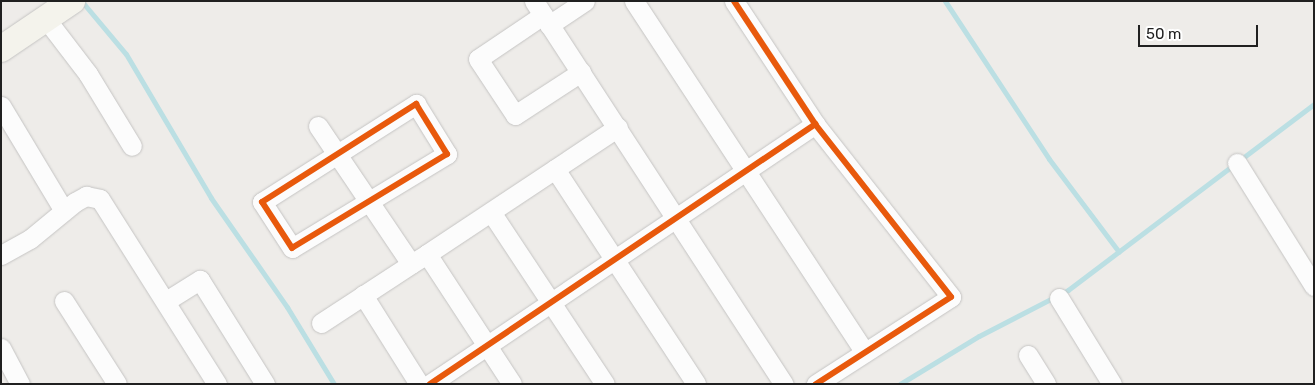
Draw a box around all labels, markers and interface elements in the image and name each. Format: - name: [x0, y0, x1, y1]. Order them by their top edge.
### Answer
- scale bar: [1140, 15, 1260, 47]
- text: 50 m: [1146, 25, 1181, 43]

